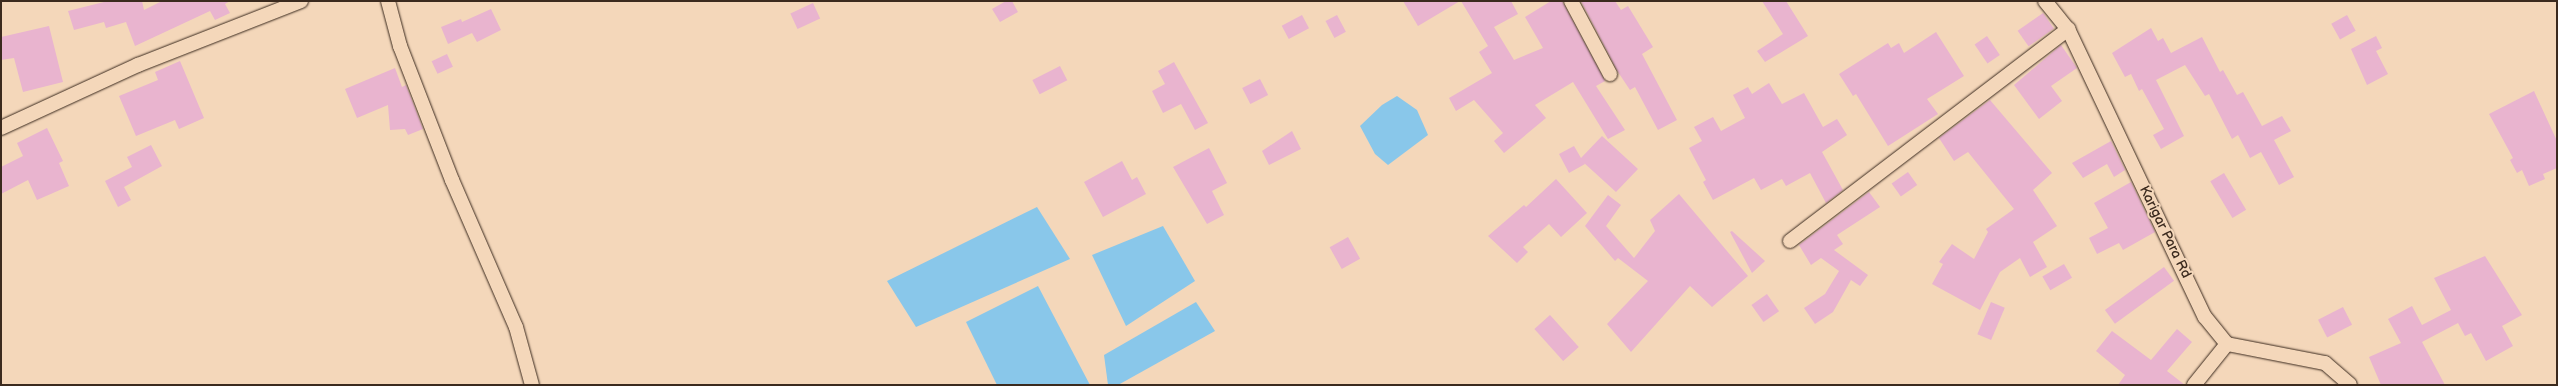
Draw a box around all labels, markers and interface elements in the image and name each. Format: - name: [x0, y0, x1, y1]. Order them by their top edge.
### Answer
- street label: Karigar Para Rd: [2135, 183, 2195, 281]

